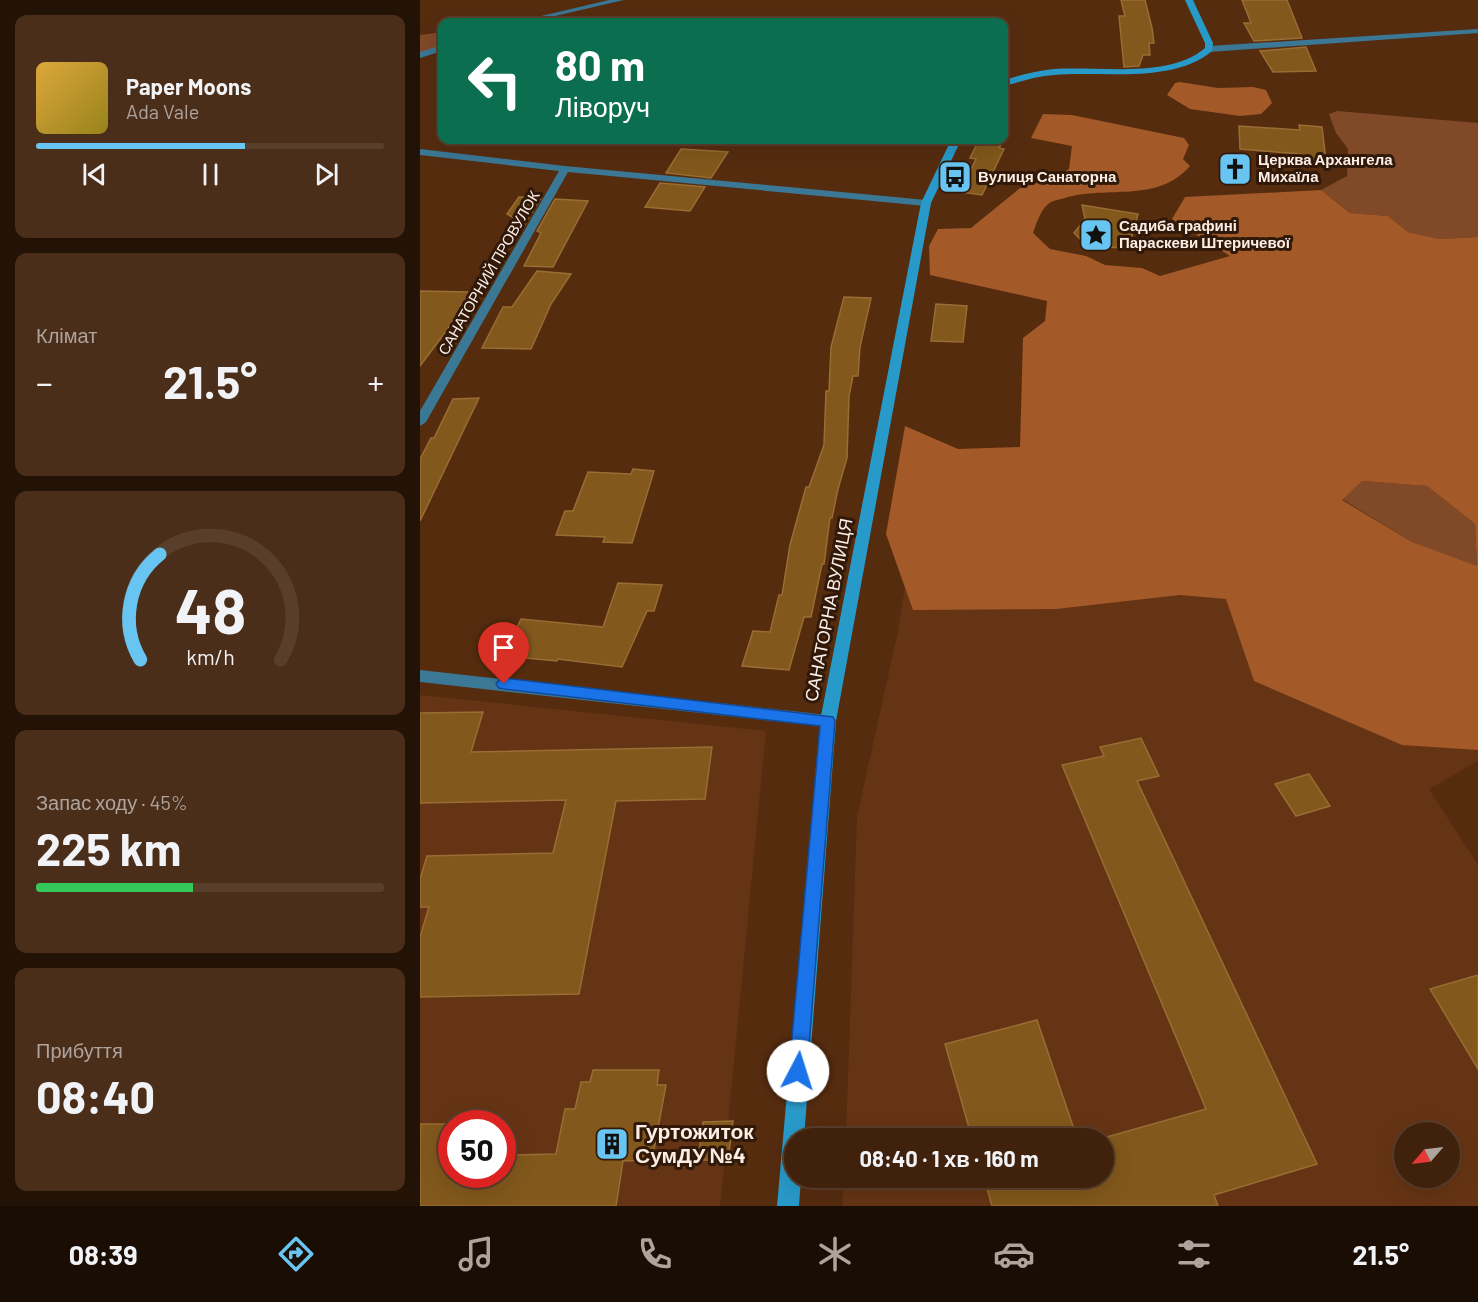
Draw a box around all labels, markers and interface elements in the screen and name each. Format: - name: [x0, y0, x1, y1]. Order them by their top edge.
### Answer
- text: 80 m: [555, 39, 645, 89]
- icon: left: [456, 42, 534, 120]
- text: Paper Moons: [126, 73, 251, 99]
- text: Ліворуч: [555, 90, 650, 122]
- text: Ada Vale: [126, 99, 199, 123]
- place label: Церква Архангела Михаїла: [1258, 150, 1393, 185]
- church icon: Церква Архангела Михаїла: [1217, 151, 1253, 187]
- icon: previous: [78, 158, 111, 191]
- icon: pause: [194, 158, 227, 191]
- icon: next: [310, 158, 343, 191]
- bus stop icon: Вулиця Санаторна: [937, 159, 973, 195]
- place label: Вулиця Санаторна: [978, 167, 1117, 185]
- street label: САНАТОРНИЙ ПРОВУЛОК: [434, 187, 543, 358]
- place label: Садиба графині Параскеви Штеричевої: [1119, 216, 1291, 251]
- place icon: Садиба графині Параскеви Штеричевої: [1078, 217, 1114, 253]
- text: Клімат: [36, 323, 97, 347]
- text: 21.5°: [163, 354, 257, 408]
- text: −: [36, 362, 53, 402]
- text: +: [368, 362, 384, 402]
- street label: САНАТОРНА ВУЛИЦЯ: [799, 516, 857, 703]
- text: 48: [174, 572, 246, 646]
- pin: [478, 622, 529, 684]
- icon: arrive: [487, 631, 520, 664]
- text: km/h: [186, 644, 234, 669]
- text: Запас ходу · 45%: [36, 790, 188, 814]
- text: 225 km: [36, 821, 181, 875]
- text: Прибуття: [36, 1038, 123, 1062]
- position arrow: [766, 1039, 830, 1103]
- text: 08:40: [36, 1069, 155, 1123]
- speed limit sign: 50: [438, 1110, 516, 1188]
- place label: Гуртожиток СумДУ №4: [635, 1118, 754, 1167]
- north arrow: [1394, 1122, 1460, 1188]
- map controls: [1394, 1122, 1460, 1188]
- building icon: Гуртожиток СумДУ №4: [594, 1126, 630, 1162]
- text: 08:40 · 1 хв · 160 m: [859, 1145, 1039, 1171]
- icon: directions: [275, 1233, 317, 1275]
- icon: music: [455, 1233, 497, 1275]
- icon: phone: [634, 1233, 676, 1275]
- icon: climate: [814, 1233, 856, 1275]
- icon: car: [993, 1233, 1035, 1275]
- icon: filters: [1173, 1233, 1215, 1275]
- text: 08:39: [69, 1238, 138, 1270]
- text: 21.5°: [1353, 1238, 1409, 1270]

